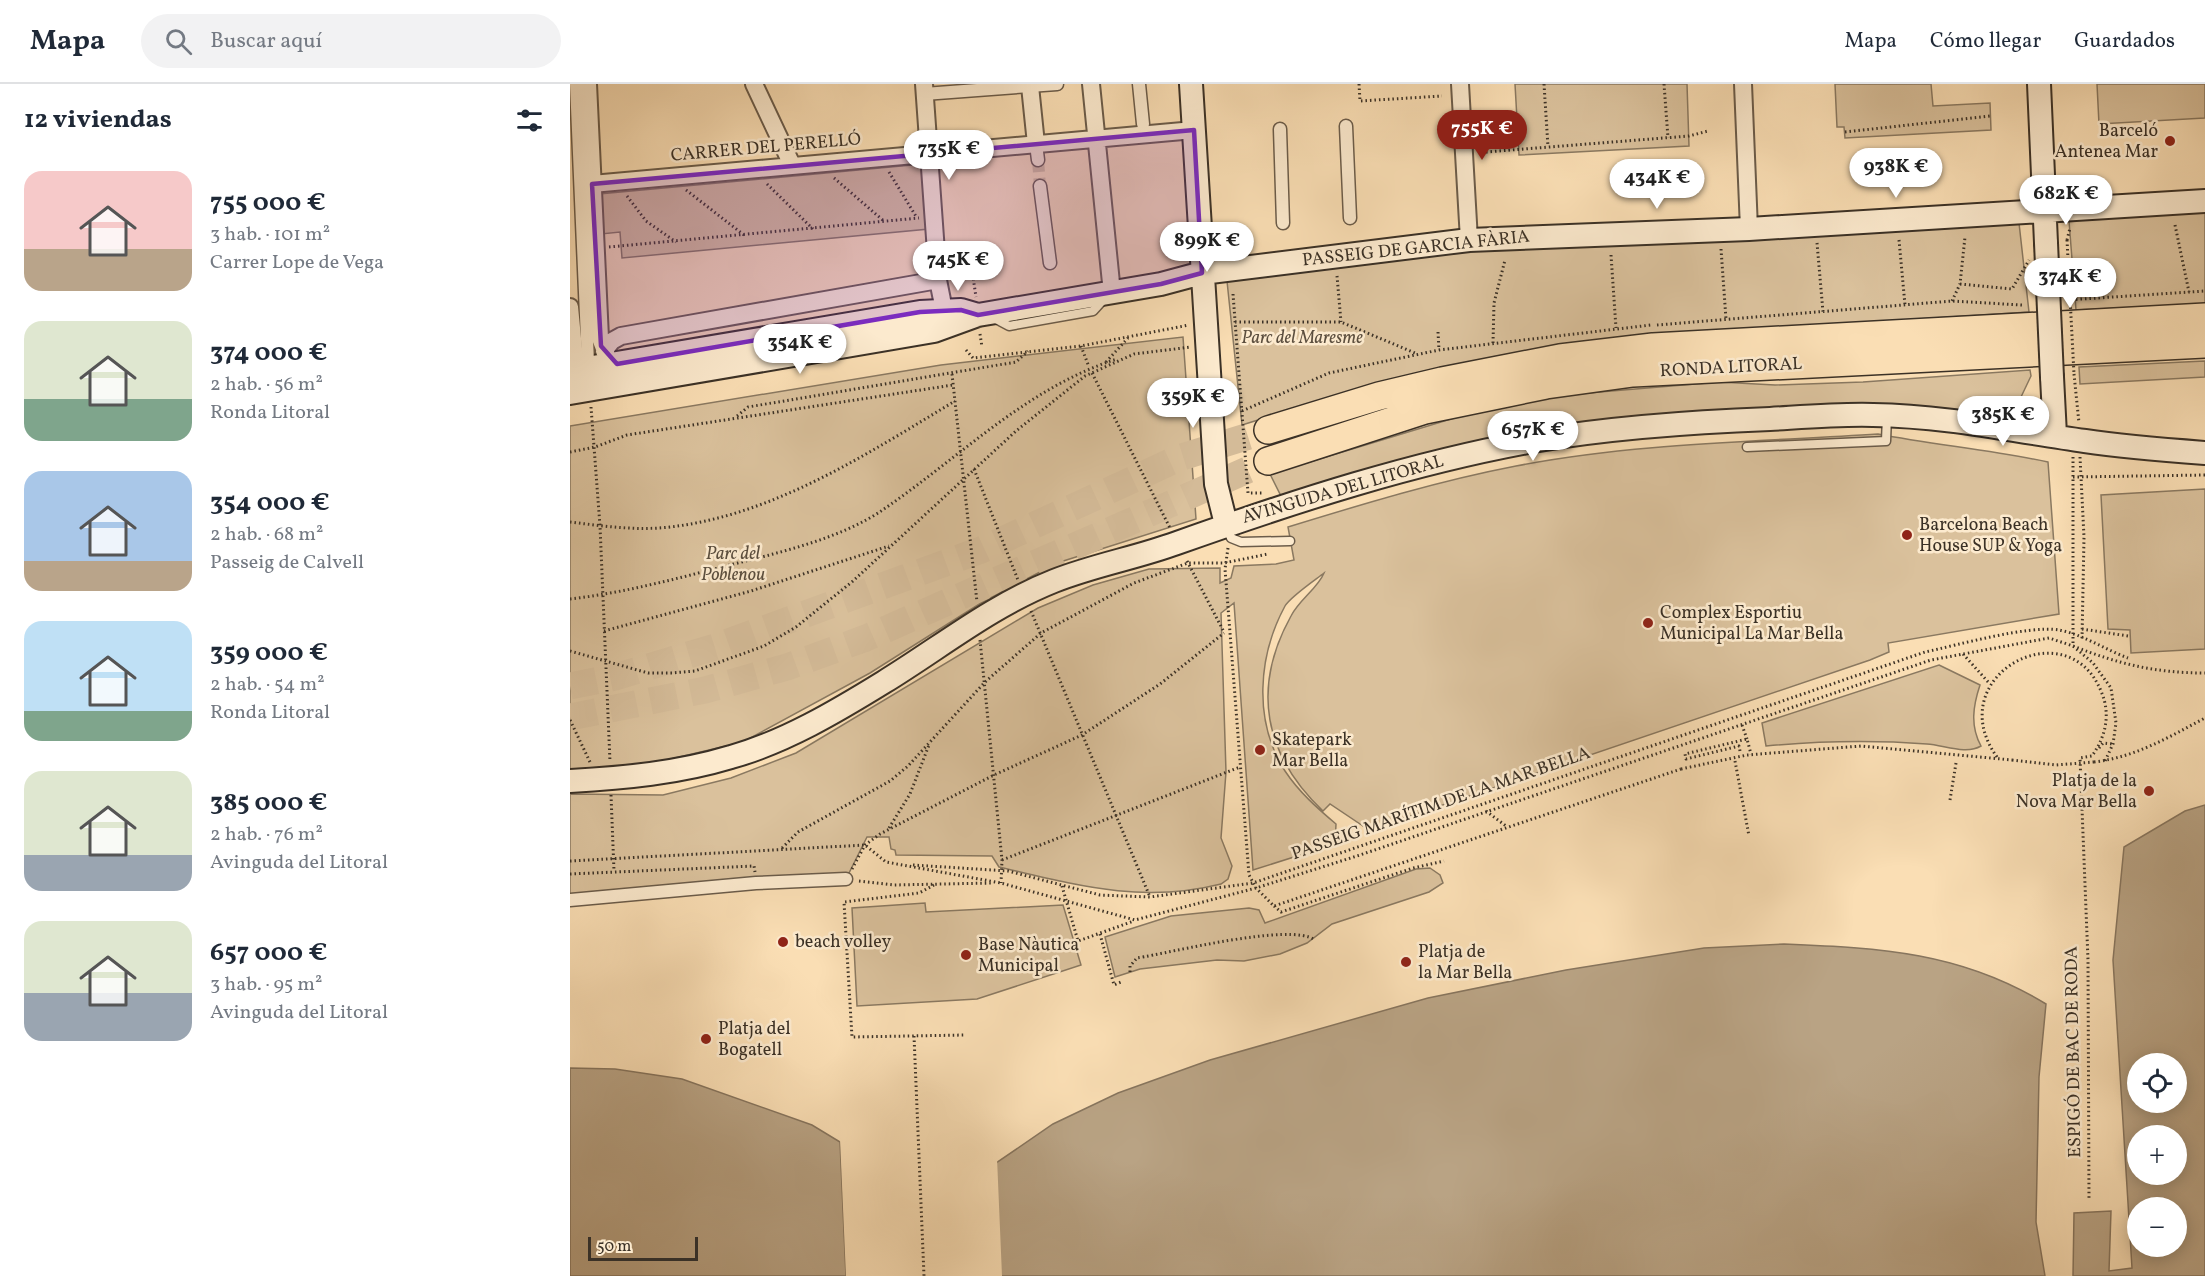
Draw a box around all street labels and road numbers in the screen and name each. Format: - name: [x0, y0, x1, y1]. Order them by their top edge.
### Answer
- street label: CARRER DEL PERELLÓ: [670, 127, 862, 169]
- street label: PASSEIG DE GARCIA FÀRIA: [1301, 225, 1531, 273]
- street label: RONDA LITORAL: [1659, 352, 1803, 384]
- street label: AVINGUDA DEL LITORAL: [1239, 449, 1447, 531]
- street label: PASSEIG MARÍTIM DE LA MAR BELLA: [1288, 741, 1594, 867]
- street label: ESPIGÓ DE BAC DE RODA: [2060, 946, 2088, 1158]

